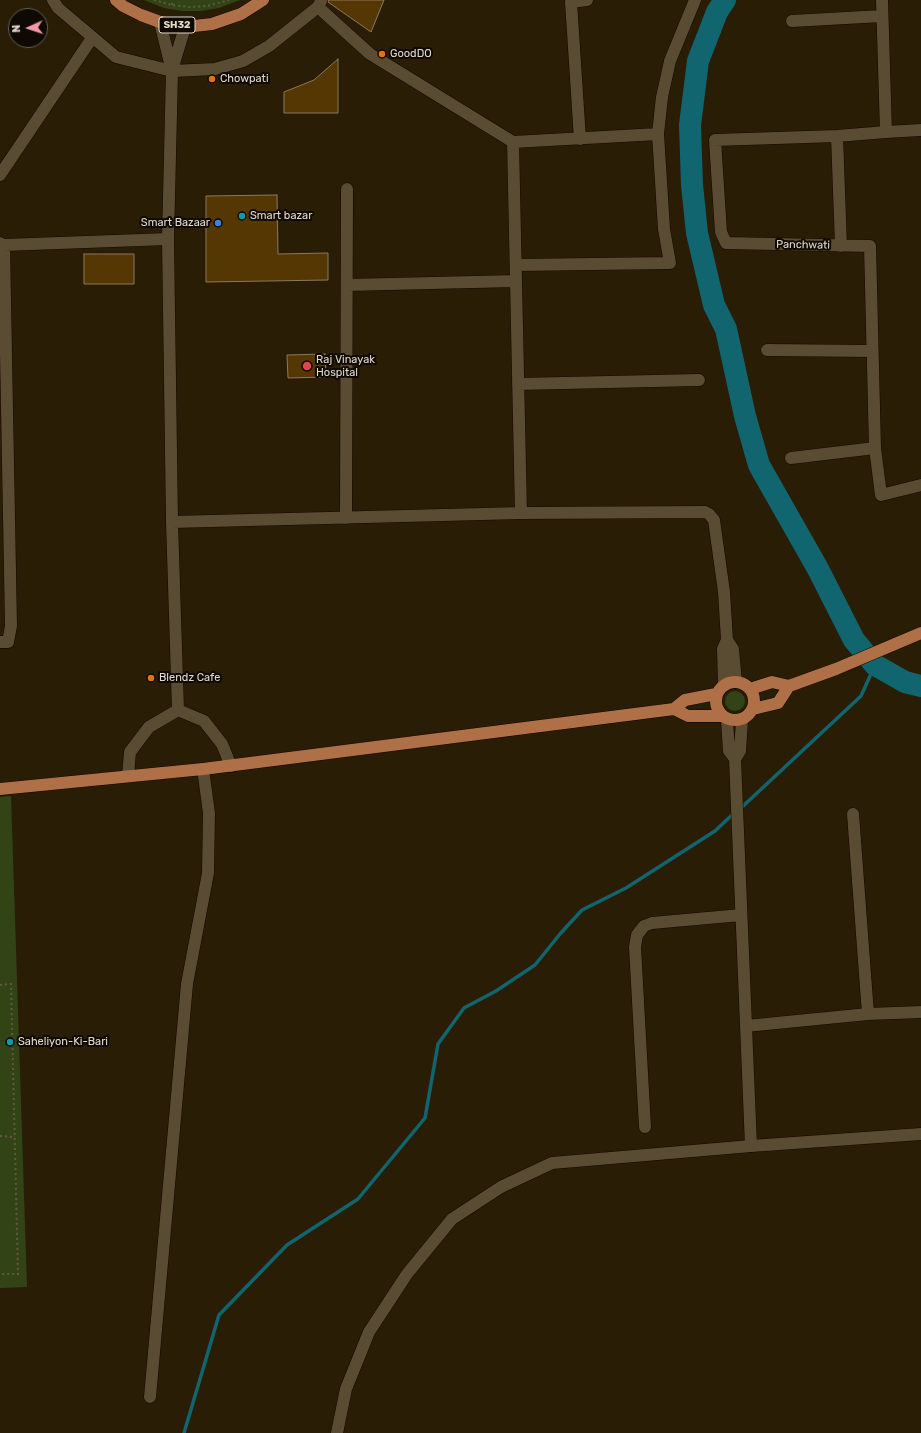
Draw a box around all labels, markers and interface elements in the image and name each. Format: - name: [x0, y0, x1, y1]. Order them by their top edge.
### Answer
- north arrow: [8, 8, 48, 48]
- road number: SH32: [159, 17, 195, 33]
- text: N: [10, 24, 23, 33]
- place label: GoodDO: [390, 47, 432, 61]
- marker: GoodDO: [377, 49, 387, 59]
- place label: Chowpati: [220, 72, 269, 86]
- marker: Chowpati: [207, 74, 217, 84]
- place label: Smart bazar: [250, 209, 312, 223]
- marker: Smart bazar: [237, 211, 247, 221]
- place label: Smart Bazaar: [141, 216, 210, 230]
- marker: Smart Bazaar: [213, 218, 223, 228]
- street label: Panchwati: [776, 238, 830, 252]
- place label: Raj Vinayak Hospital: [316, 353, 375, 379]
- marker: Raj Vinayak Hospital: [301, 360, 313, 372]
- place label: Blendz Cafe: [159, 671, 220, 685]
- marker: Blendz Cafe: [146, 673, 156, 683]
- place label: Saheliyon-Ki-Bari: [18, 1035, 108, 1049]
- marker: Saheliyon-Ki-Bari: [5, 1037, 15, 1047]

